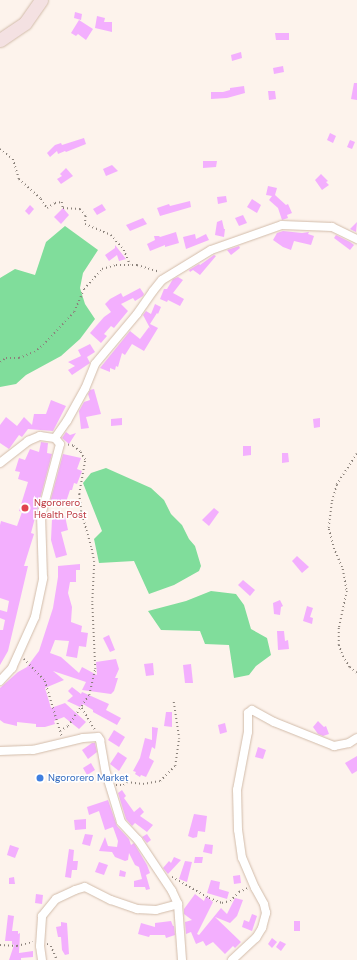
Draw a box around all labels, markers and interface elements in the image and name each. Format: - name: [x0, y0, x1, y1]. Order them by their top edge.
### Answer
- place label: Ngororero Health Post: [34, 496, 87, 520]
- marker: Ngororero Health Post: [19, 502, 31, 514]
- place label: Ngororero Market: [48, 772, 129, 784]
- marker: Ngororero Market: [35, 773, 45, 783]

